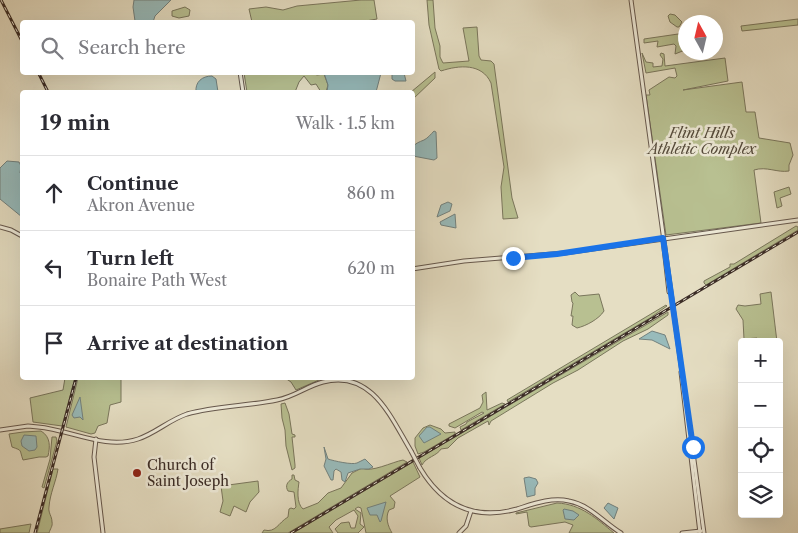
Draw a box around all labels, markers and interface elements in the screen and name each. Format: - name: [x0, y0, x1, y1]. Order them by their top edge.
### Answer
- north arrow: [678, 15, 723, 60]
- search box: [20, 20, 415, 75]
- icon: search: [38, 34, 66, 62]
- text: Search here: [78, 36, 186, 59]
- text: 19 min: [40, 110, 110, 135]
- text: Walk · 1.5 km: [296, 113, 395, 133]
- park label: Flint Hills Athletic Complex: [646, 124, 757, 158]
- text: Continue: [87, 172, 179, 195]
- icon: ahead: [40, 179, 68, 207]
- text: 860 m: [347, 183, 395, 203]
- text: Akron Avenue: [87, 195, 195, 215]
- text: Turn left: [87, 247, 174, 270]
- route end: [502, 247, 525, 270]
- icon: left: [40, 254, 68, 282]
- text: 620 m: [347, 258, 395, 278]
- text: Bonaire Path West: [87, 270, 227, 290]
- icon: arrive: [40, 329, 68, 357]
- text: Arrive at destination: [87, 332, 288, 355]
- map controls: [738, 338, 783, 518]
- button: +: [738, 338, 783, 383]
- button: −: [738, 383, 783, 428]
- button: locate: [738, 428, 783, 473]
- route start: [682, 436, 705, 459]
- place label: Church of Saint Joseph: [147, 456, 229, 490]
- marker: Church of Saint Joseph: [131, 467, 143, 479]
- button: layers: [738, 473, 783, 518]

